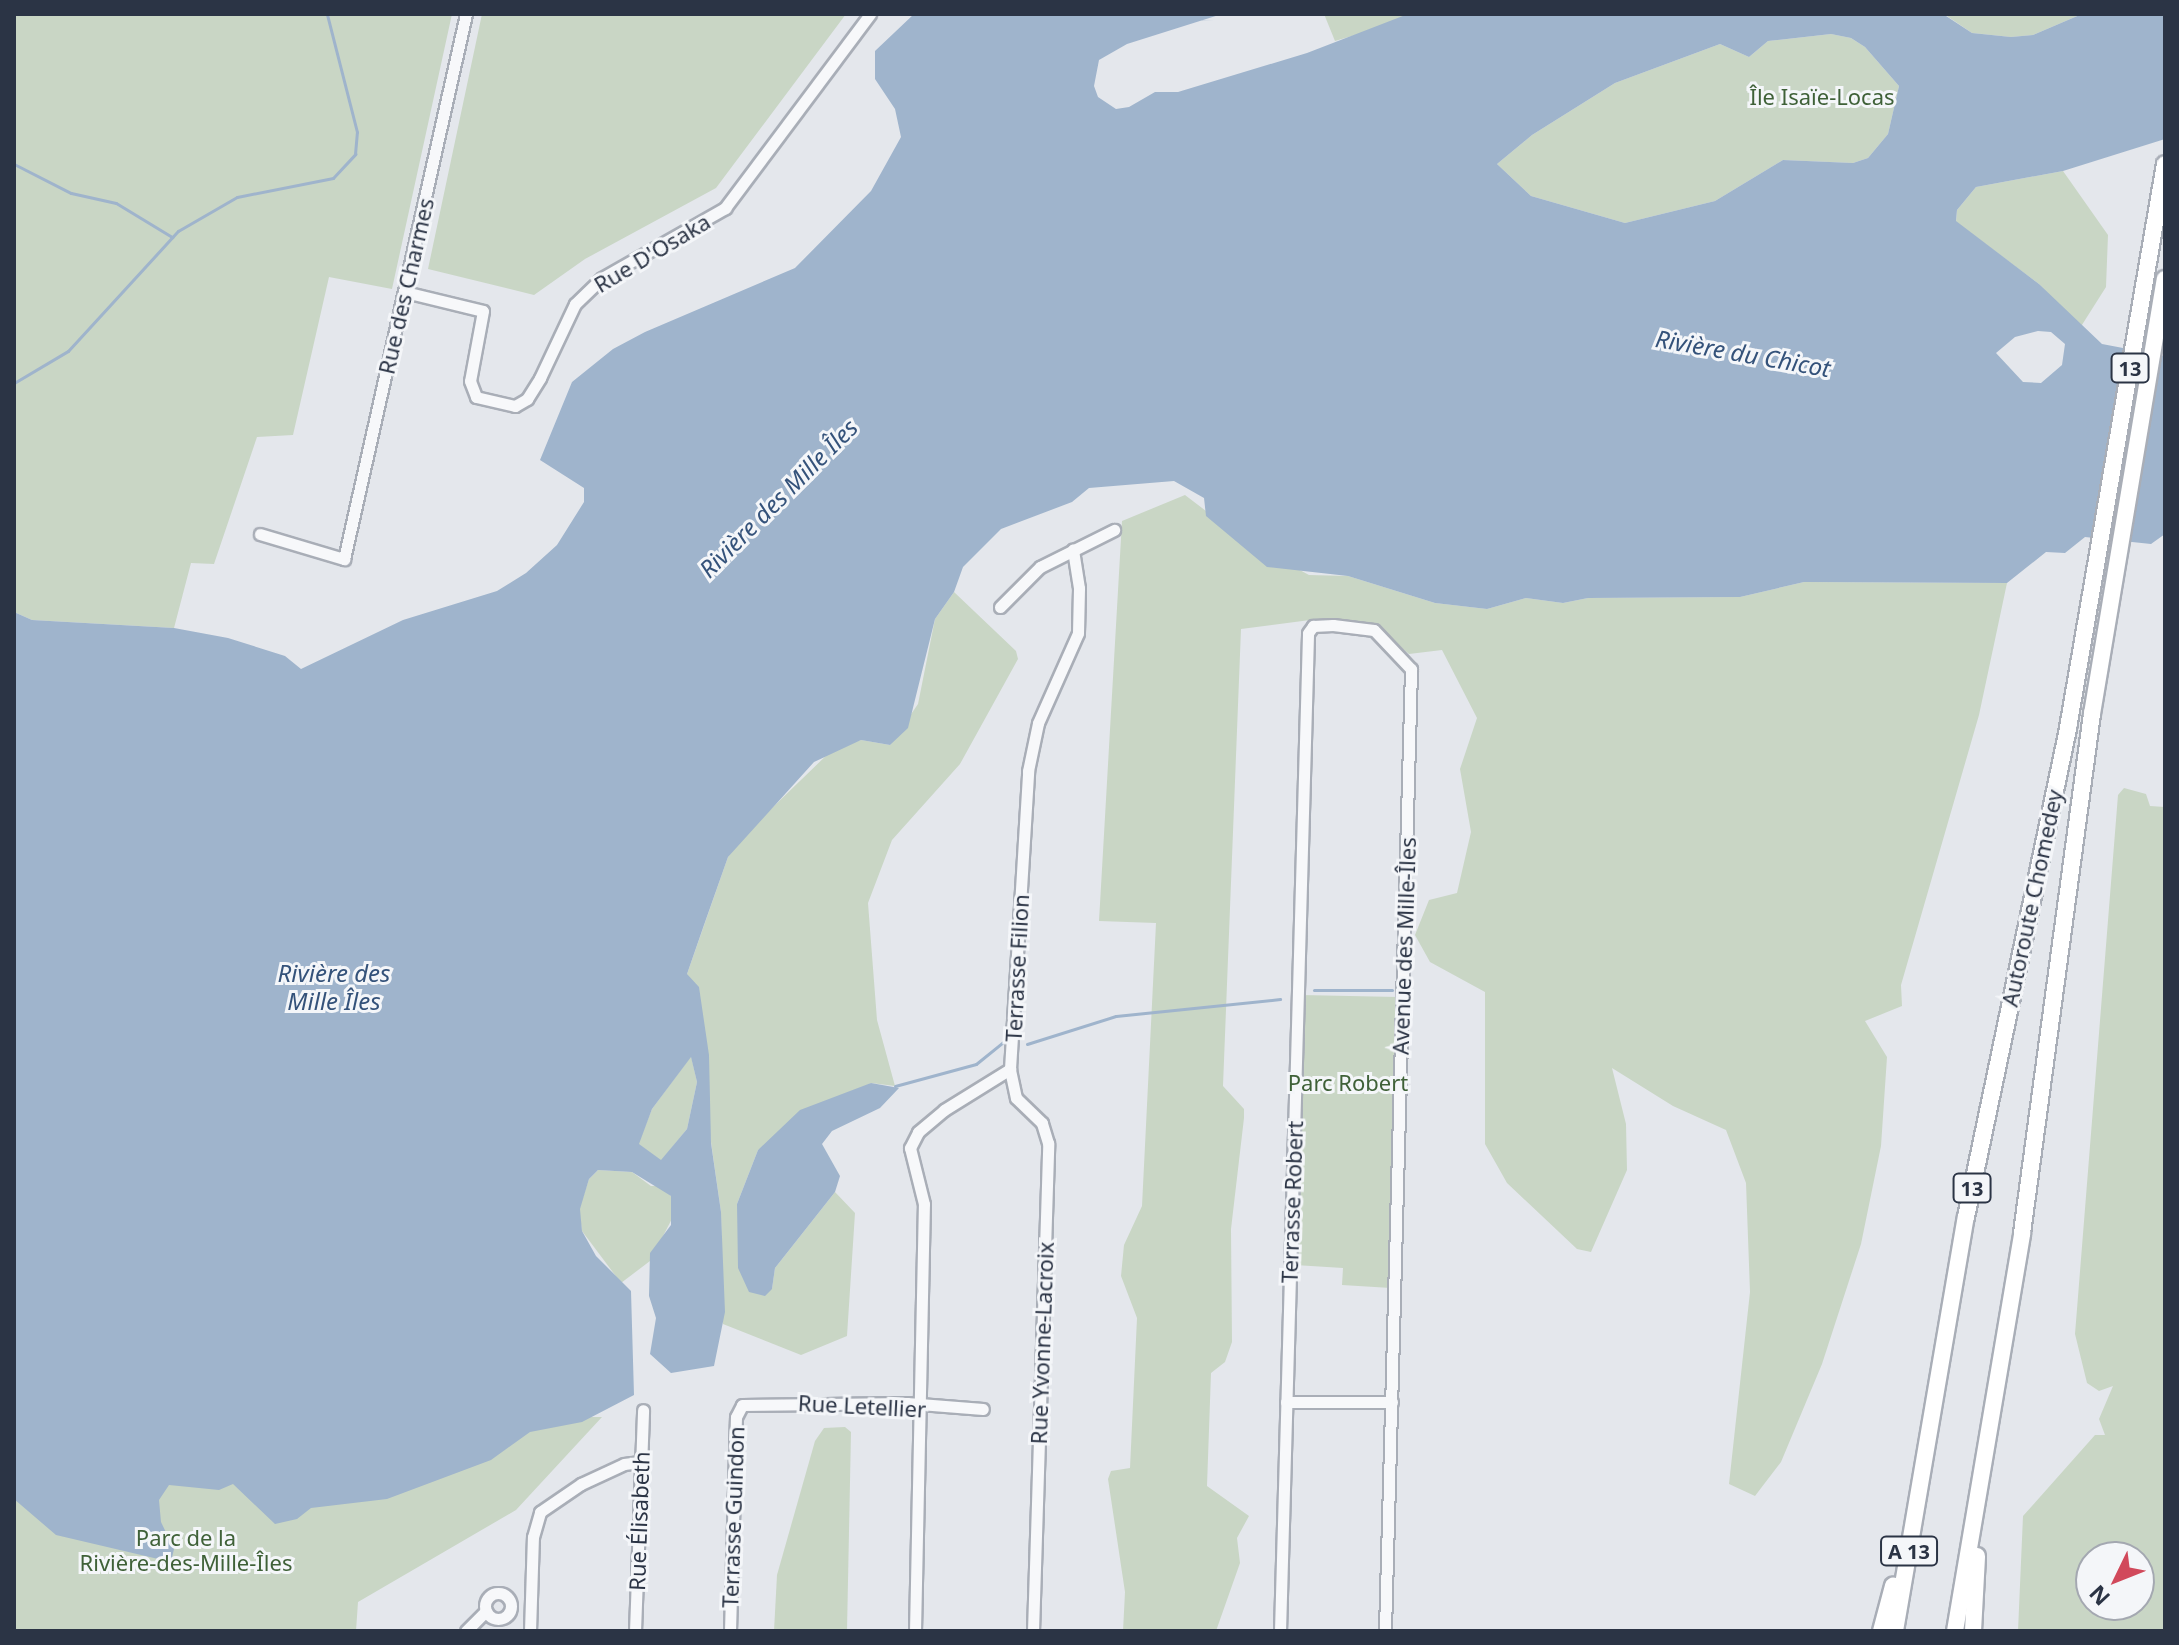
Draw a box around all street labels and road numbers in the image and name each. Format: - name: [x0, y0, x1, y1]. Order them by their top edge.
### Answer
- street label: Rue des Charmes: [373, 195, 439, 377]
- street label: Rue D'Osaka: [589, 208, 715, 298]
- road number: 13: [2110, 352, 2150, 384]
- street label: Autoroute Chomedey: [1996, 787, 2068, 1009]
- street label: Avenue des Mille-Îles: [1387, 837, 1421, 1055]
- street label: Terrasse Filion: [1000, 894, 1034, 1042]
- street label: Terrasse Robert: [1276, 1120, 1308, 1284]
- road number: 13: [1952, 1172, 1992, 1204]
- street label: Rue Yvonne-Lacroix: [1025, 1241, 1059, 1445]
- street label: Rue Letellier: [797, 1389, 927, 1423]
- street label: Terrasse Guindon: [717, 1426, 749, 1608]
- street label: Rue Élisabeth: [623, 1451, 655, 1591]
- road number: A 13: [1879, 1535, 1939, 1567]

